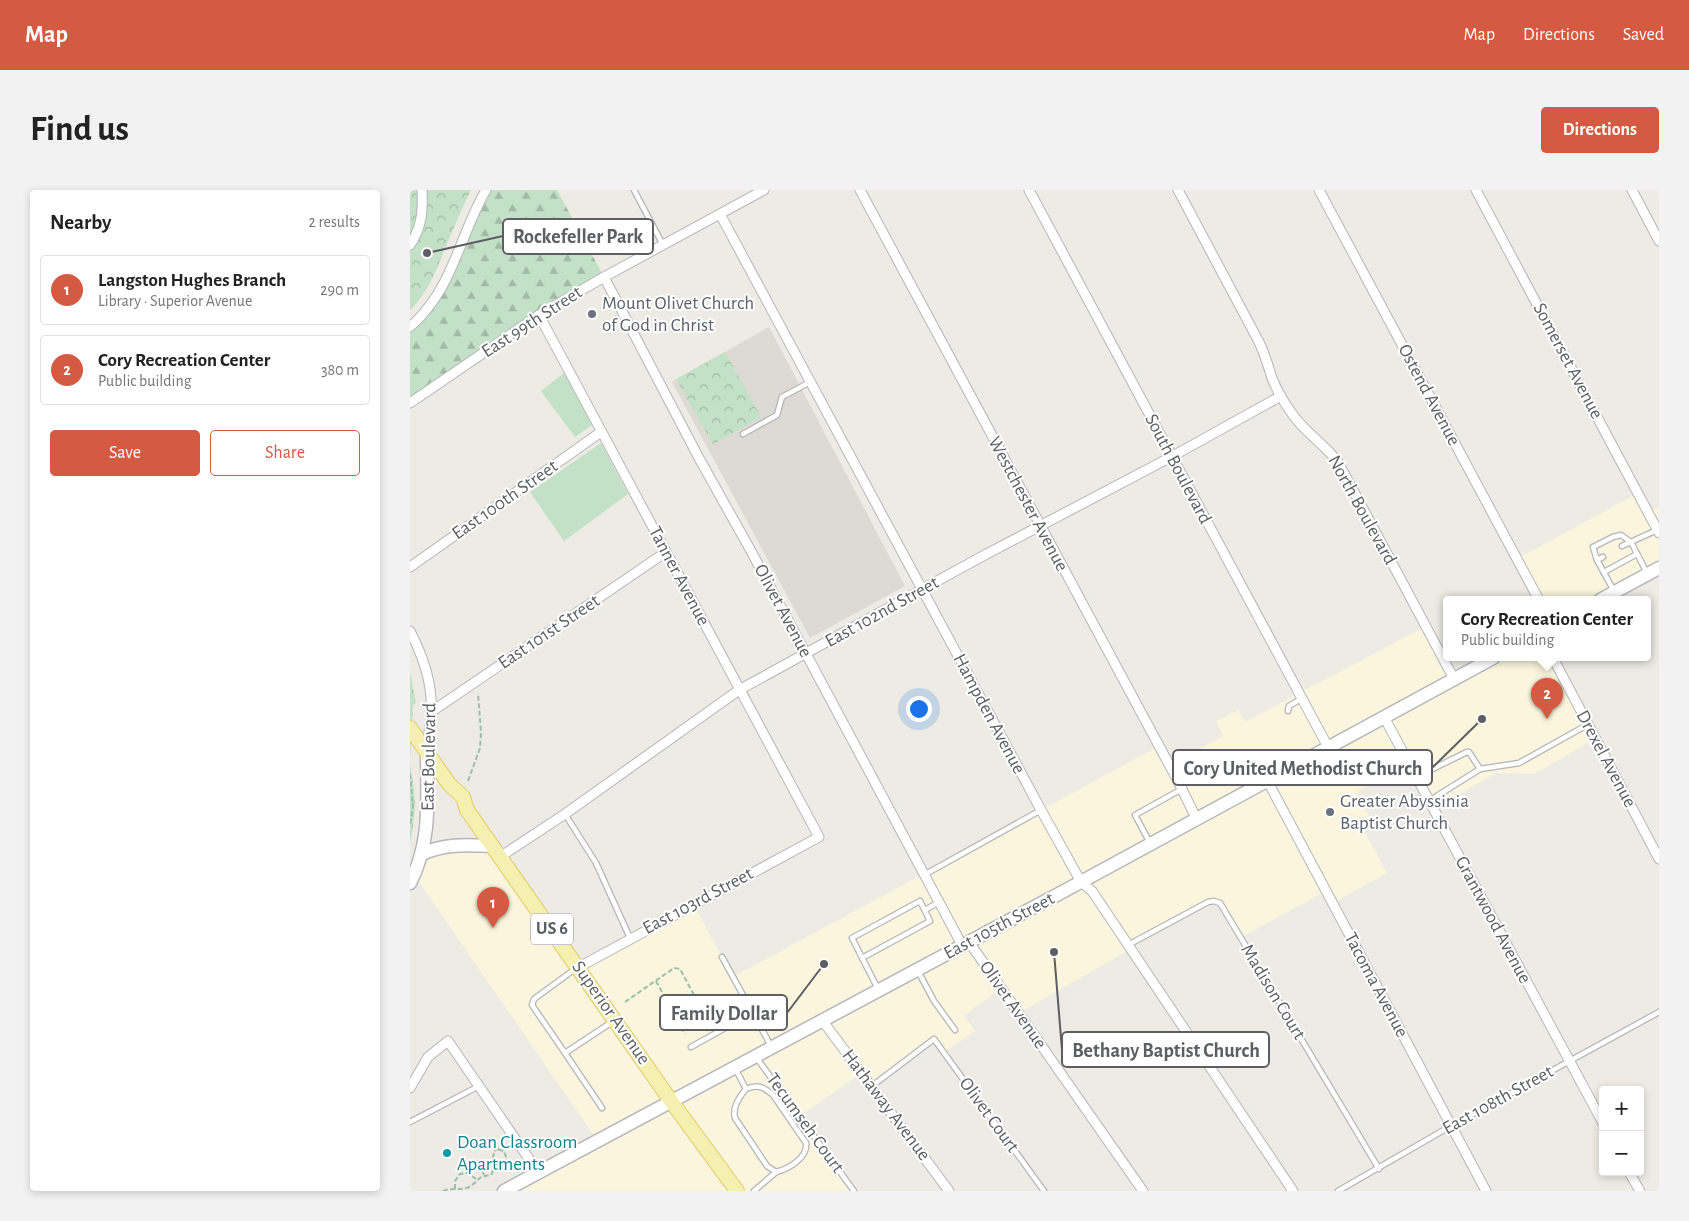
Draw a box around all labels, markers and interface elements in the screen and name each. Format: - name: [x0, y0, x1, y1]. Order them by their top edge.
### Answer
- text: Map: [25, 23, 68, 47]
- text: Map: [1464, 26, 1495, 44]
- text: Directions: [1523, 26, 1595, 44]
- text: Saved: [1623, 26, 1664, 44]
- button: Directions: [1541, 107, 1659, 153]
- text: Find us: [30, 112, 129, 147]
- text: Nearby: [50, 212, 111, 233]
- text: 2 results: [308, 214, 360, 230]
- callout: Rockefeller Park: [503, 219, 653, 254]
- text: Rockefeller Park: [513, 227, 643, 247]
- text: Langston Hughes Branch: [98, 271, 286, 290]
- text: 1: [64, 282, 70, 298]
- text: 290 m: [320, 282, 359, 298]
- street label: East 99th Street: [478, 283, 586, 361]
- text: Library · Superior Avenue: [98, 293, 252, 309]
- place label: Mount Olivet Church of God in Christ: [602, 294, 754, 335]
- street label: Somerset Avenue: [1530, 300, 1606, 422]
- marker: Mount Olivet Church of God in Christ: [586, 308, 598, 320]
- street label: Ostend Avenue: [1394, 341, 1464, 449]
- text: Cory Recreation Center: [98, 351, 270, 370]
- text: 2: [63, 362, 71, 378]
- text: 380 m: [321, 362, 359, 378]
- text: Public building: [98, 373, 192, 389]
- street label: South Boulevard: [1141, 411, 1215, 527]
- button: Save: [50, 430, 200, 476]
- button: Share: [210, 430, 360, 476]
- street label: Westchester Avenue: [984, 433, 1072, 575]
- street label: North Boulevard: [1324, 452, 1400, 568]
- street label: East 100th Street: [449, 457, 561, 543]
- street label: Tanner Avenue: [645, 523, 713, 629]
- street label: Olivet Avenue: [751, 561, 815, 661]
- street label: East 102nd Street: [822, 573, 942, 651]
- street label: East 101st Street: [495, 591, 603, 673]
- popup: [1443, 596, 1651, 661]
- text: Cory Recreation Center: [1461, 610, 1633, 629]
- text: Public building: [1461, 632, 1554, 648]
- street label: Hampden Avenue: [949, 651, 1029, 777]
- pin: 2: [1531, 678, 1563, 719]
- your location: [906, 696, 932, 722]
- street label: East Boulevard: [419, 702, 439, 811]
- street label: Drexel Avenue: [1572, 707, 1640, 811]
- callout: Cory United Methodist Church: [1173, 750, 1432, 785]
- text: Cory United Methodist Church: [1184, 759, 1422, 779]
- place label: Greater Abyssinia Baptist Church: [1340, 792, 1469, 833]
- marker: Greater Abyssinia Baptist Church: [1324, 806, 1336, 818]
- street label: Grantwood Avenue: [1452, 853, 1534, 987]
- street label: East 103rd Street: [640, 864, 756, 938]
- pin: 1: [477, 887, 509, 928]
- street label: East 105th Street: [941, 889, 1057, 963]
- road number: US 6: [531, 914, 573, 944]
- street label: Tacoma Avenue: [1340, 929, 1412, 1041]
- street label: Madison Court: [1237, 941, 1309, 1043]
- street label: Superior Avenue: [568, 958, 654, 1068]
- street label: Olivet Avenue: [976, 958, 1050, 1052]
- callout: Family Dollar: [660, 995, 787, 1030]
- text: Family Dollar: [671, 1004, 777, 1024]
- callout: Bethany Baptist Church: [1062, 1032, 1269, 1067]
- text: Bethany Baptist Church: [1072, 1041, 1260, 1061]
- street label: Hathaway Avenue: [838, 1046, 934, 1164]
- street label: East 108th Street: [1440, 1062, 1556, 1138]
- street label: Tecumseh Court: [763, 1070, 847, 1176]
- street label: Olivet Court: [956, 1074, 1022, 1156]
- map controls: [1599, 1086, 1644, 1176]
- button: +: [1599, 1086, 1644, 1131]
- button: −: [1599, 1131, 1644, 1176]
- place label: Doan Classroom Apartments: [457, 1133, 577, 1174]
- marker: Doan Classroom Apartments: [441, 1147, 453, 1159]

